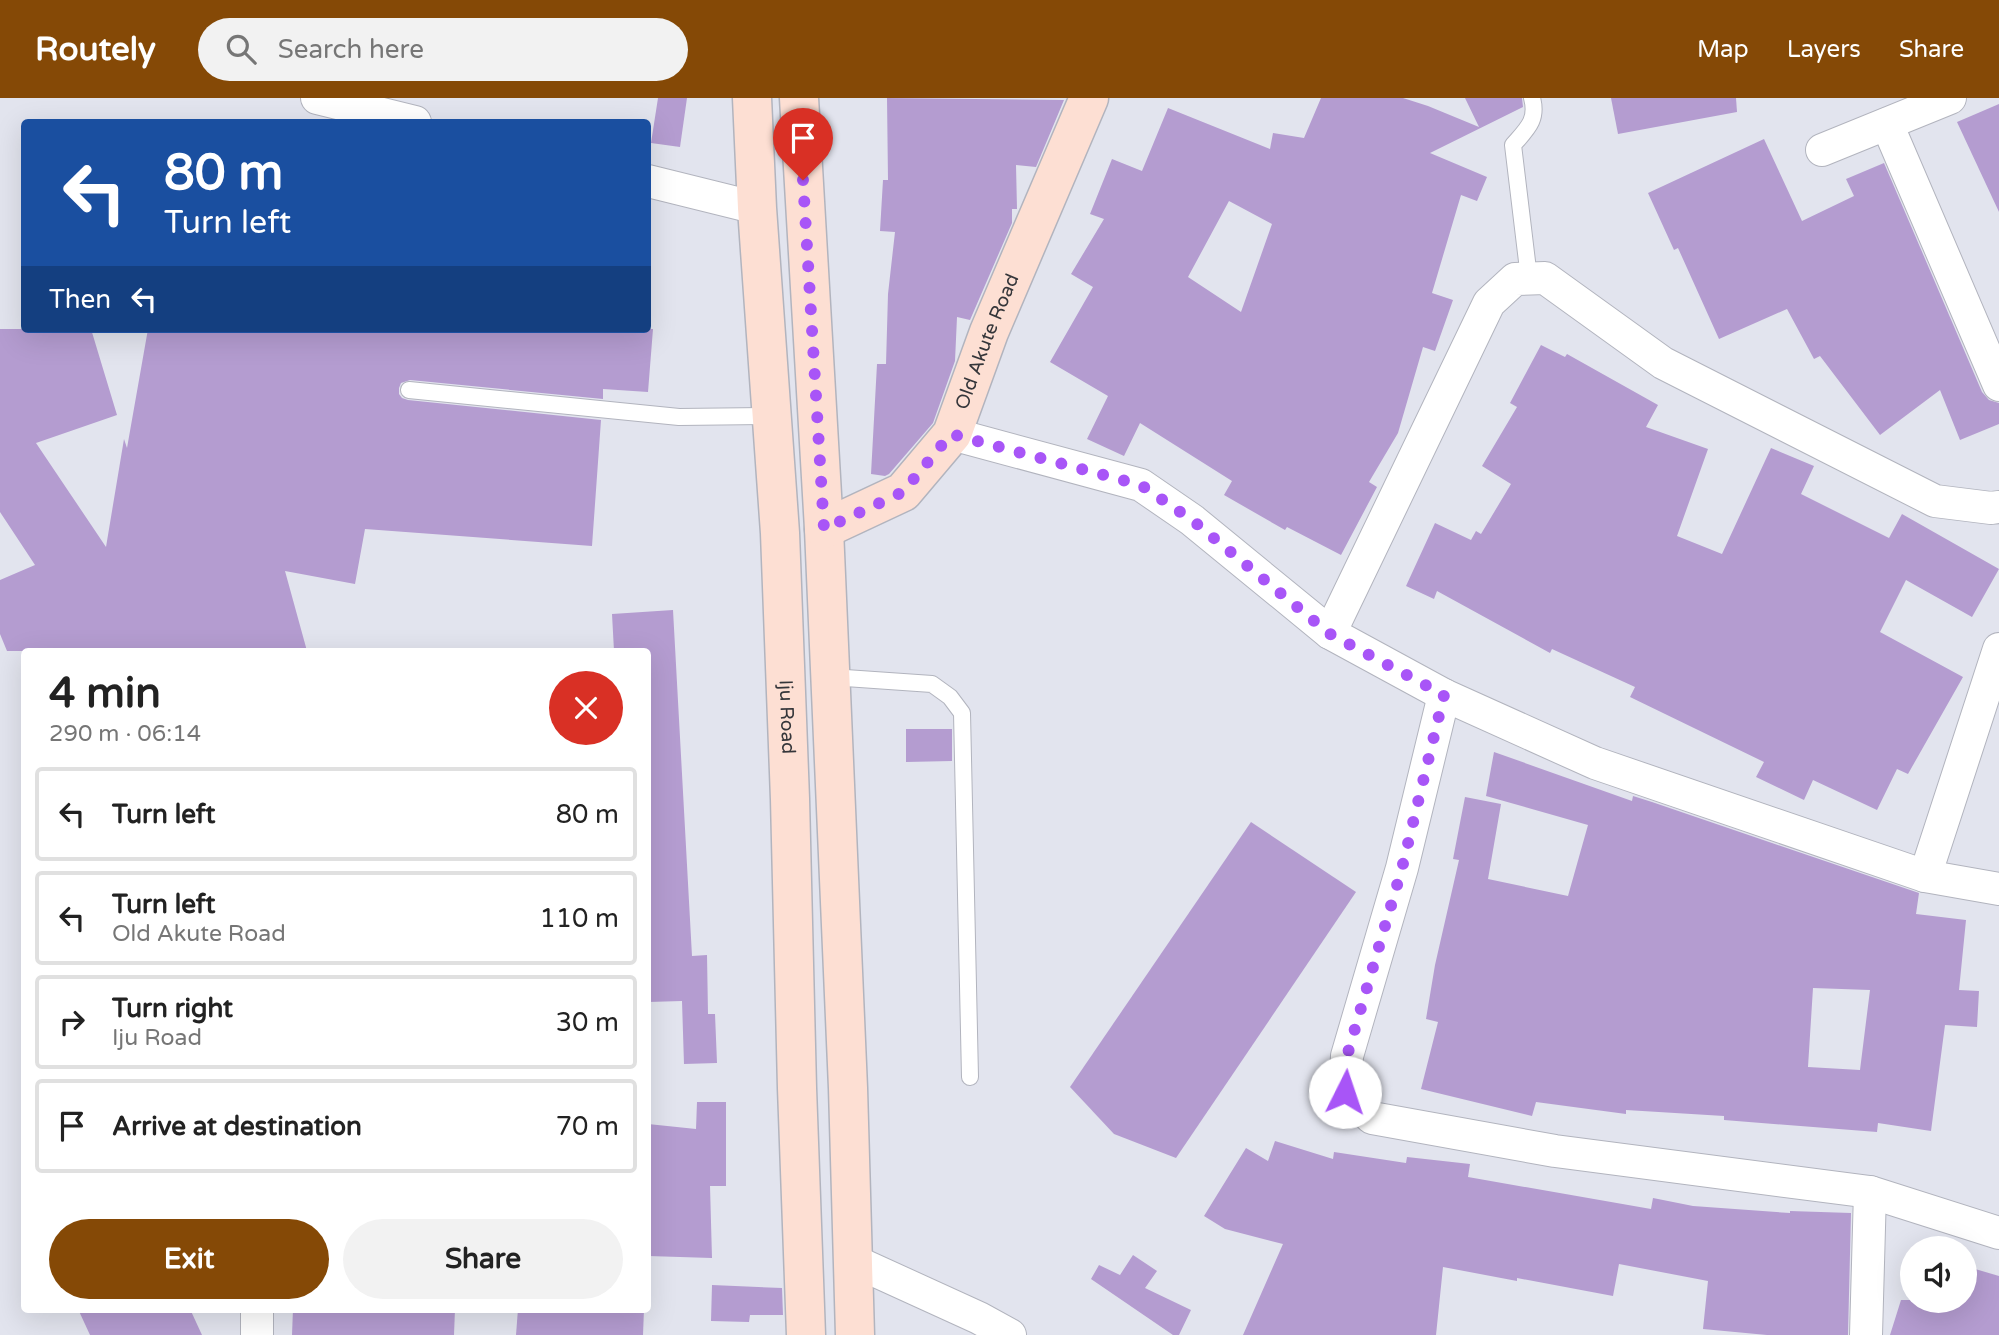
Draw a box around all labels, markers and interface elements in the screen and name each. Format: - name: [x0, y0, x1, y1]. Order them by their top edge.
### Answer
- search box: [198, 18, 688, 81]
- text: Routely: [35, 30, 156, 69]
- icon: search: [222, 30, 260, 68]
- text: Search here: [278, 34, 424, 65]
- text: Map: [1697, 35, 1749, 64]
- text: Layers: [1787, 35, 1861, 64]
- text: Share: [1899, 35, 1964, 64]
- pin: [773, 108, 833, 180]
- icon: arrive: [784, 119, 822, 157]
- text: 80 m: [164, 144, 283, 203]
- icon: left: [49, 147, 140, 238]
- text: Turn left: [164, 204, 291, 242]
- street label: Old Akute Road: [951, 271, 1024, 412]
- icon: left: [125, 280, 163, 318]
- text: Then: [49, 284, 111, 315]
- text: 4 min: [49, 668, 161, 719]
- button: close: [549, 671, 623, 745]
- street label: Iju Road: [775, 679, 799, 755]
- text: 290 m · 06:14: [49, 720, 201, 748]
- icon: left: [53, 795, 91, 833]
- text: Turn left: [112, 799, 215, 830]
- text: 80 m: [556, 799, 619, 830]
- text: Turn left: [112, 889, 215, 920]
- icon: left: [53, 899, 91, 937]
- text: 110 m: [539, 903, 619, 934]
- text: Old Akute Road: [112, 920, 286, 948]
- text: Turn right: [112, 993, 233, 1024]
- icon: right: [53, 1003, 91, 1041]
- text: 30 m: [556, 1007, 619, 1038]
- text: Iju Road: [112, 1024, 202, 1052]
- position arrow: [1308, 1055, 1382, 1129]
- icon: arrive: [53, 1107, 91, 1145]
- text: Arrive at destination: [112, 1111, 362, 1142]
- text: 70 m: [556, 1111, 619, 1142]
- button: Exit: [49, 1219, 329, 1299]
- button: Share: [343, 1219, 623, 1299]
- map controls: [1900, 1236, 1977, 1313]
- button: sound: [1900, 1236, 1977, 1313]

